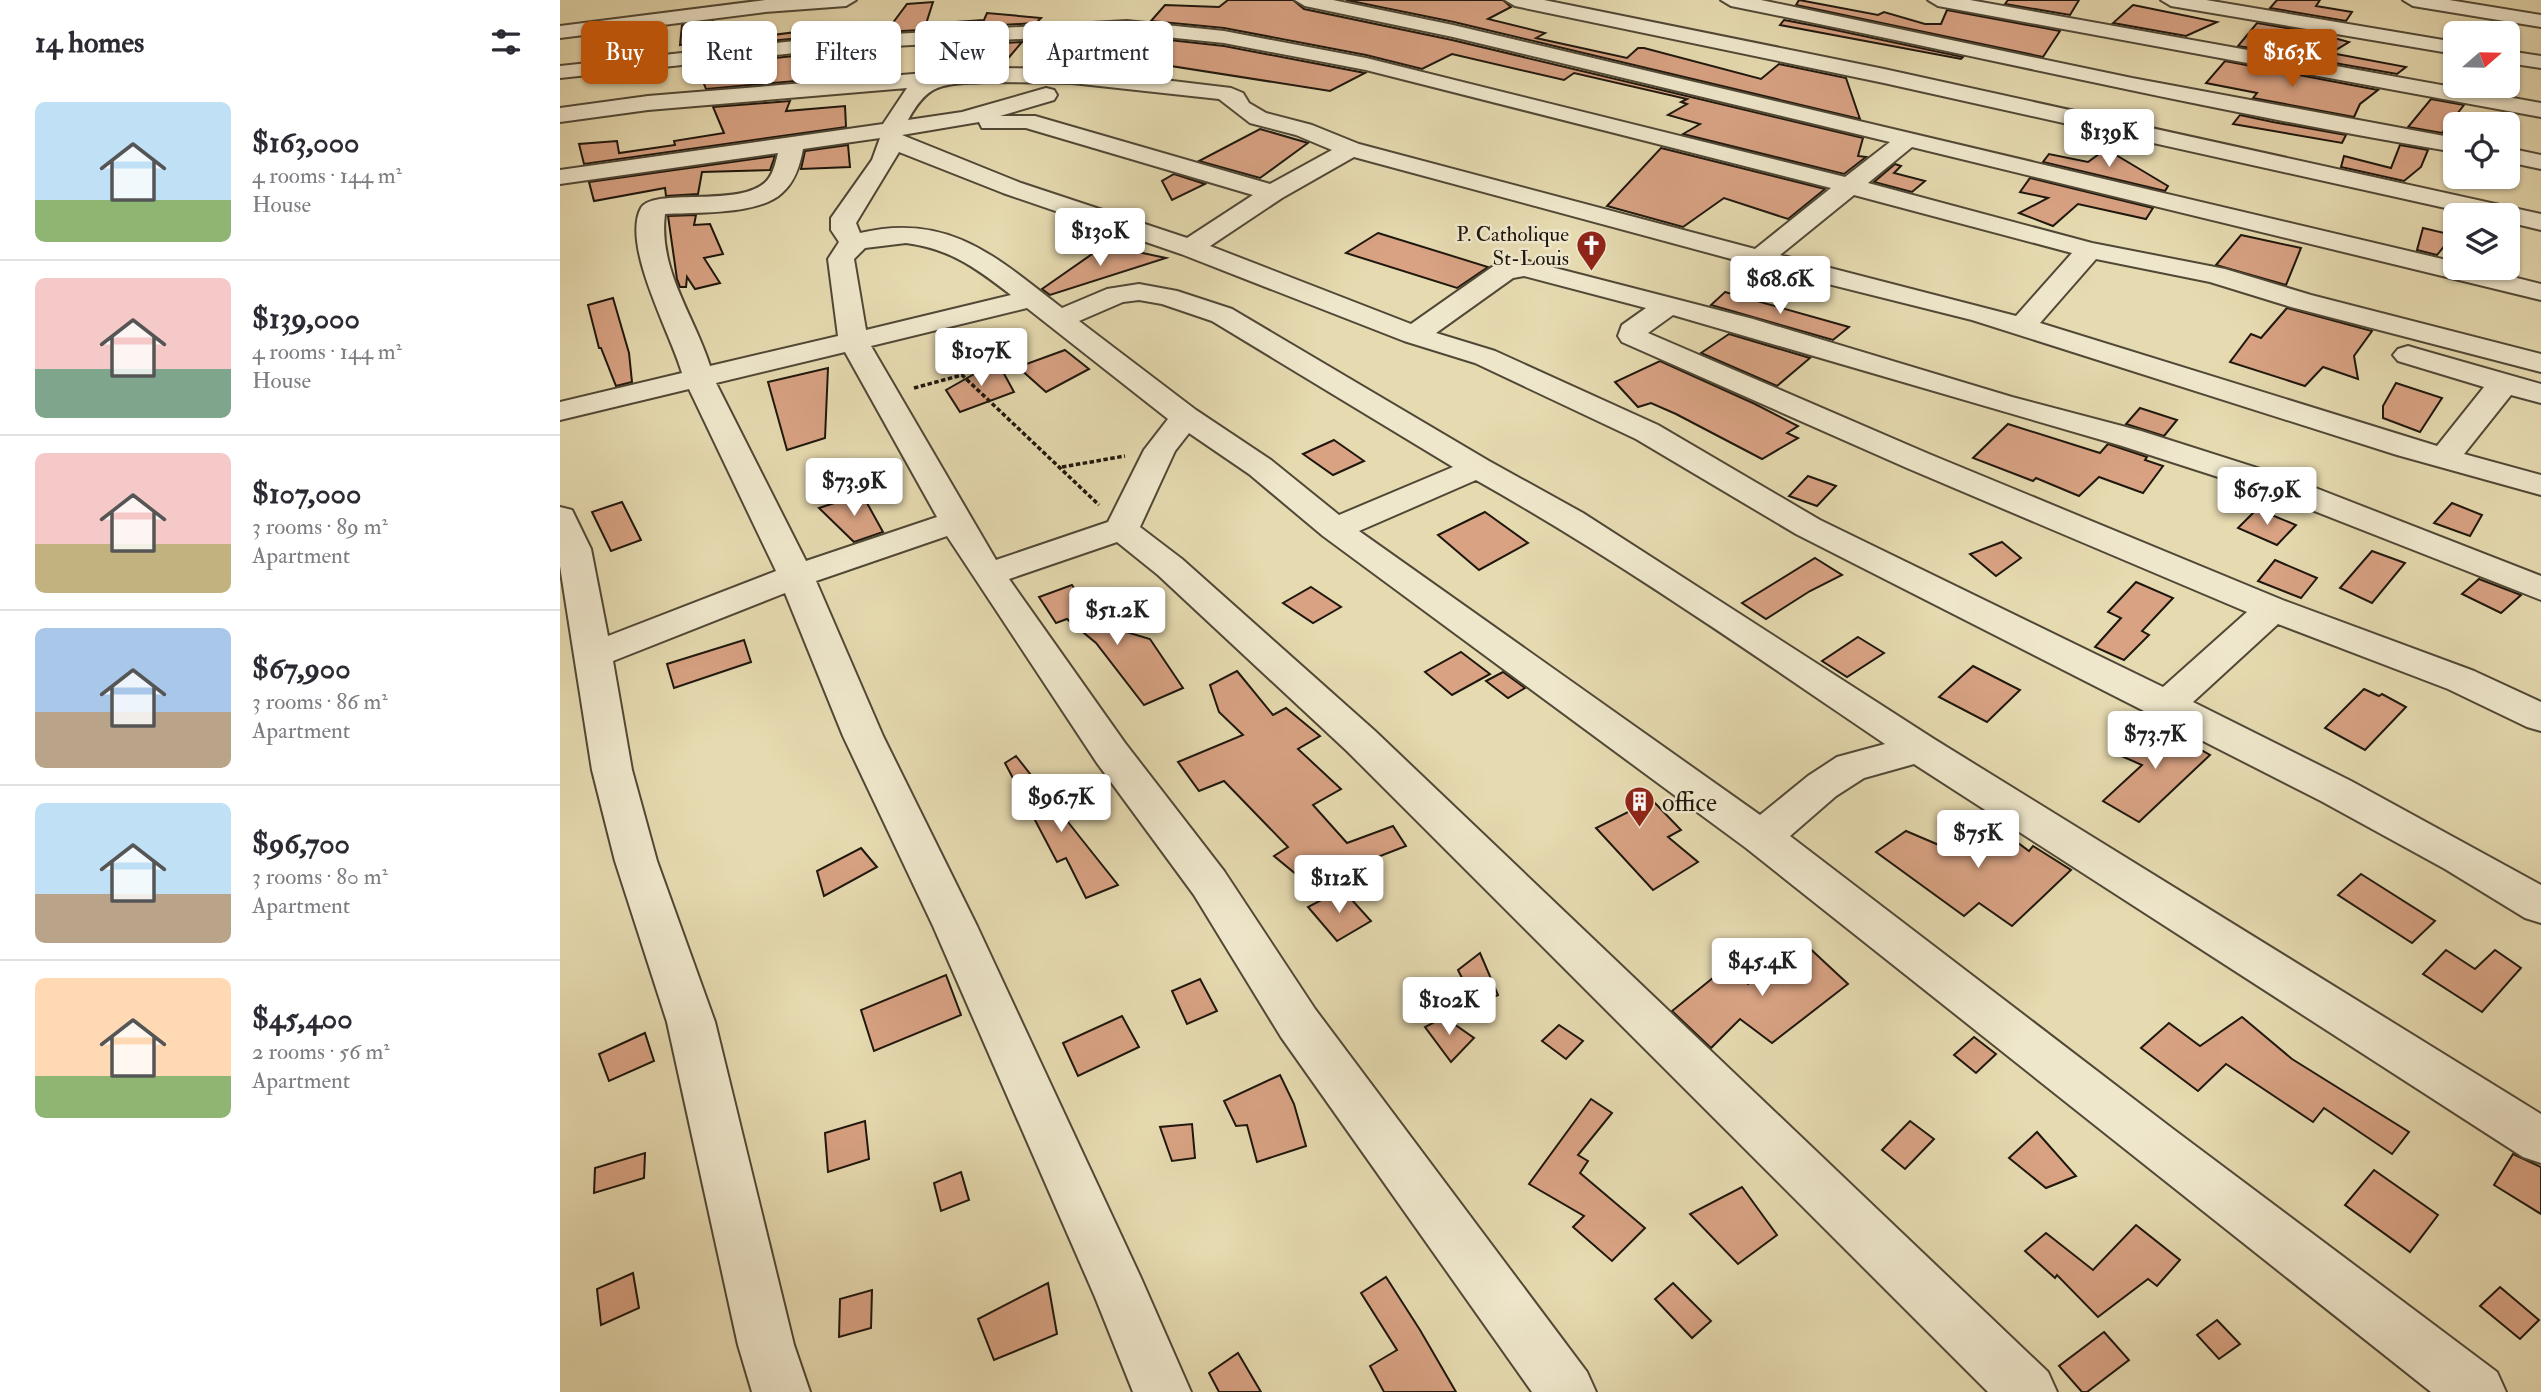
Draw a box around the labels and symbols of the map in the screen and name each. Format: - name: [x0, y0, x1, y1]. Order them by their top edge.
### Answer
- north arrow: [2443, 21, 2520, 98]
- pin: $163K: [2243, 29, 2341, 89]
- pin: $139K: [2060, 110, 2158, 169]
- pin: $130K: [1051, 208, 1149, 268]
- place label: P. Catholique St-Louis: [1456, 221, 1569, 272]
- church icon: P. Catholique St-Louis: [1575, 229, 1609, 273]
- pin: $68.6K: [1723, 256, 1837, 316]
- pin: $107K: [932, 328, 1030, 388]
- pin: $73.9K: [797, 458, 911, 518]
- pin: $67.9K: [2210, 468, 2324, 527]
- pin: $51.2K: [1060, 588, 1174, 647]
- pin: $73.7K: [2098, 712, 2212, 771]
- pin: $96.7K: [1004, 774, 1118, 834]
- building icon: office: [1622, 785, 1656, 829]
- place label: office: [1662, 787, 1717, 819]
- pin: $75K: [1937, 810, 2019, 870]
- pin: $112K: [1290, 856, 1388, 915]
- pin: $45.4K: [1705, 939, 1819, 998]
- pin: $102K: [1400, 978, 1498, 1037]

